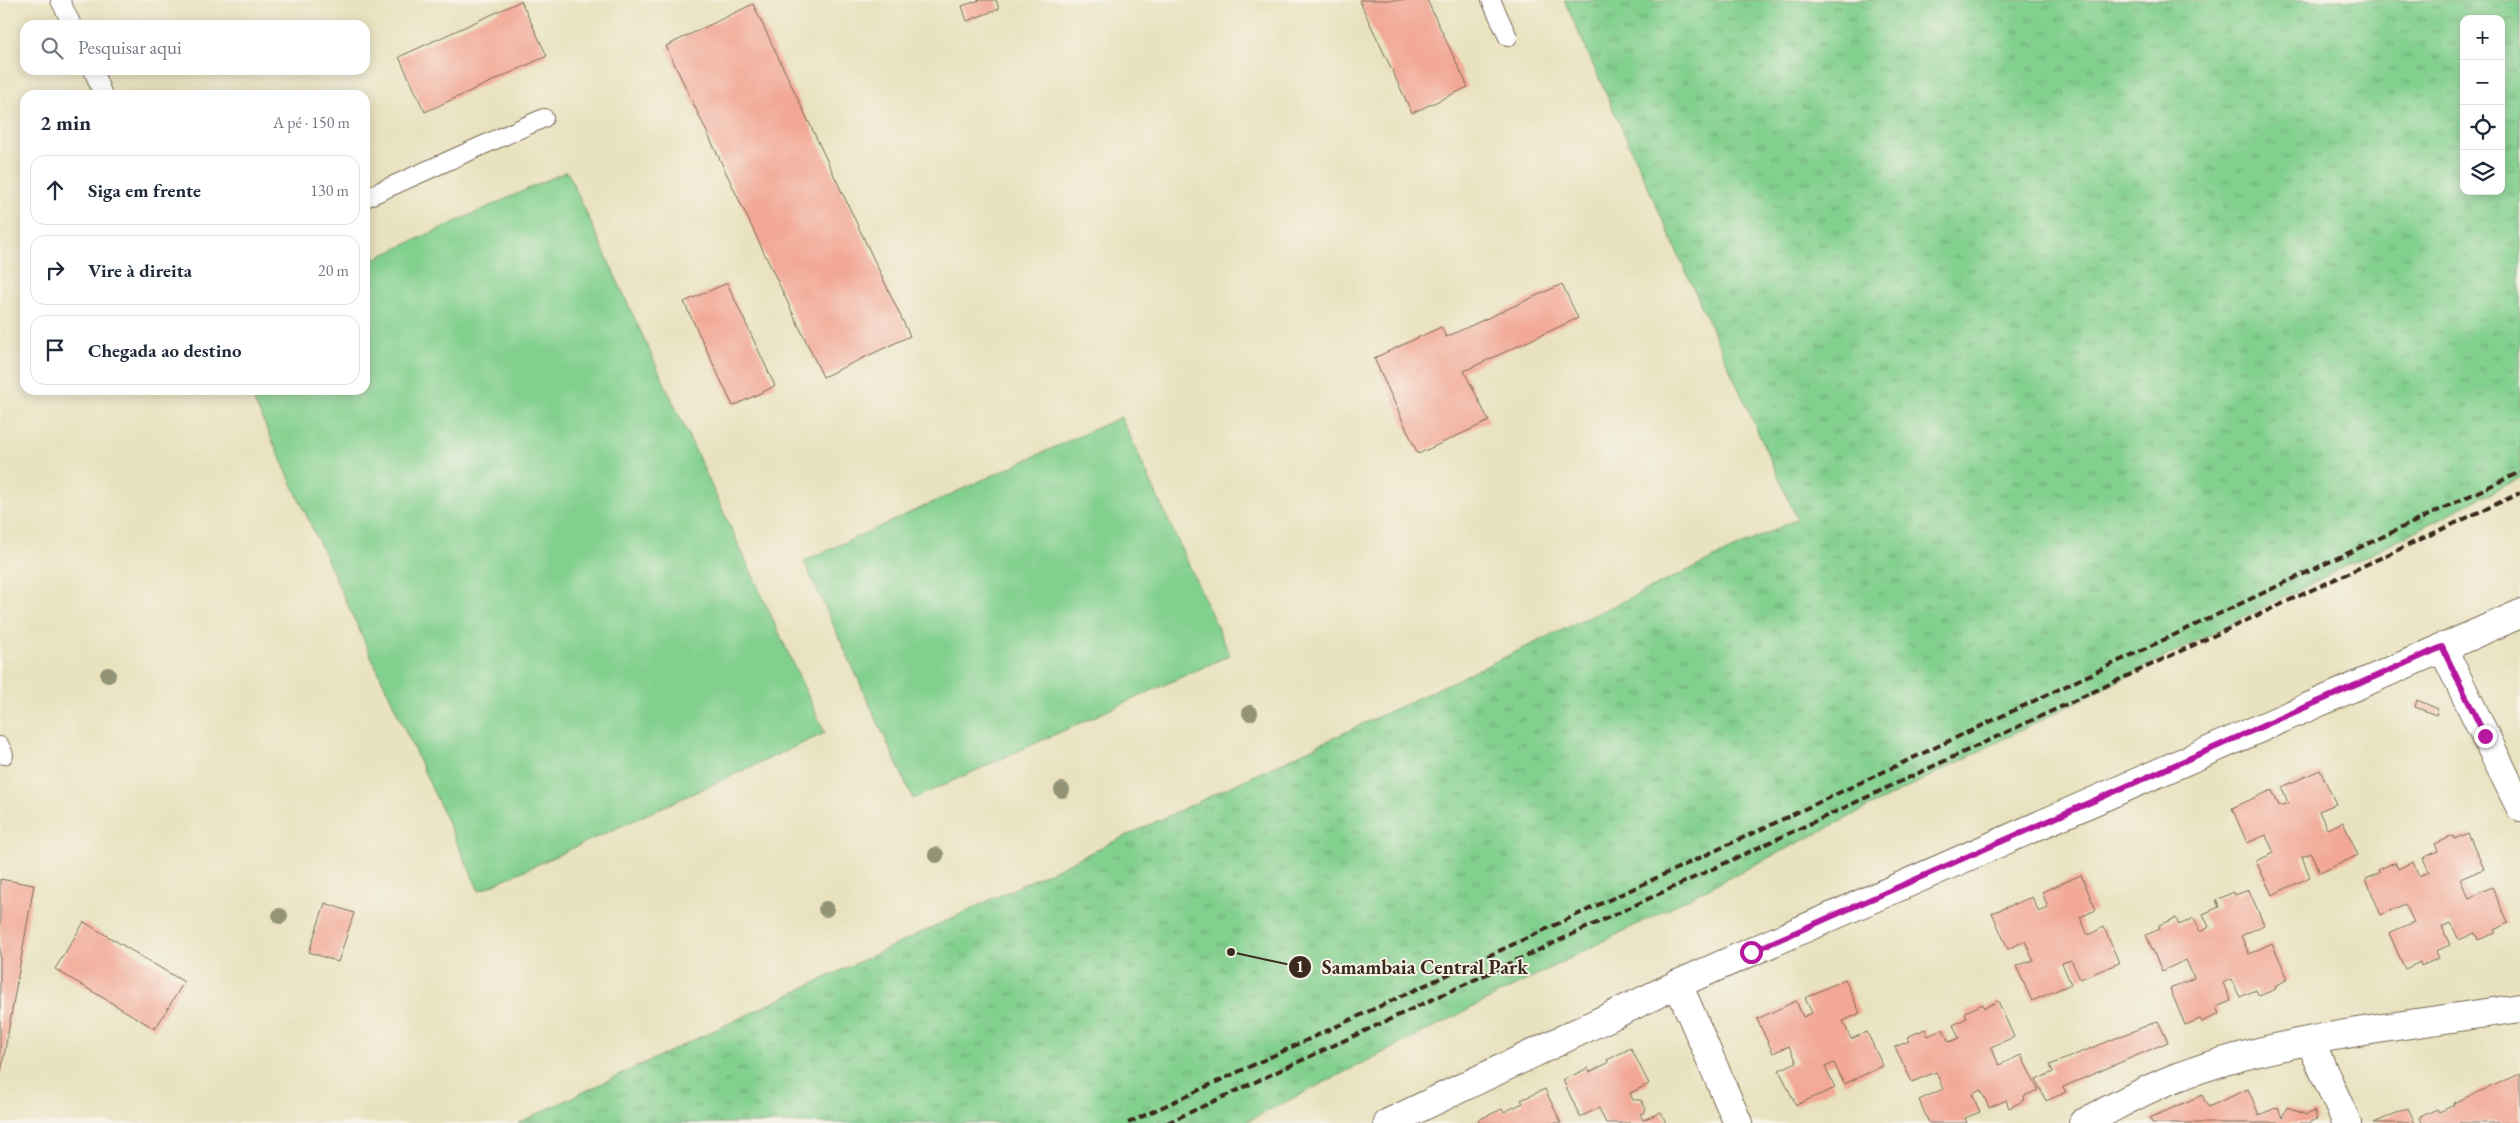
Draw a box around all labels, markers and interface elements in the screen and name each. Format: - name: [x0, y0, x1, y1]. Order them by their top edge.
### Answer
- map controls: [2460, 15, 2505, 195]
- button: +: [2460, 15, 2505, 60]
- search box: [20, 20, 370, 75]
- icon: search: [38, 34, 66, 62]
- text: Pesquisar aqui: [78, 35, 182, 60]
- button: −: [2460, 60, 2505, 105]
- button: locate: [2460, 105, 2505, 150]
- text: 2 min: [40, 109, 91, 136]
- text: A pé · 150 m: [273, 112, 350, 133]
- button: layers: [2460, 150, 2505, 195]
- icon: ahead: [41, 176, 69, 204]
- text: Siga em frente: [88, 178, 201, 203]
- text: 130 m: [310, 180, 349, 201]
- icon: right: [41, 256, 69, 284]
- text: Vire à direita: [88, 258, 192, 283]
- text: 20 m: [318, 260, 349, 281]
- icon: arrive: [41, 336, 69, 364]
- text: Chegada ao destino: [88, 338, 242, 363]
- route end: [2474, 725, 2497, 748]
- route start: [1740, 941, 1763, 964]
- callout: Samambaia Central Park: [1287, 949, 1539, 984]
- text: Samambaia Central Park: [1322, 954, 1529, 980]
- text: 1: [1296, 957, 1304, 976]

